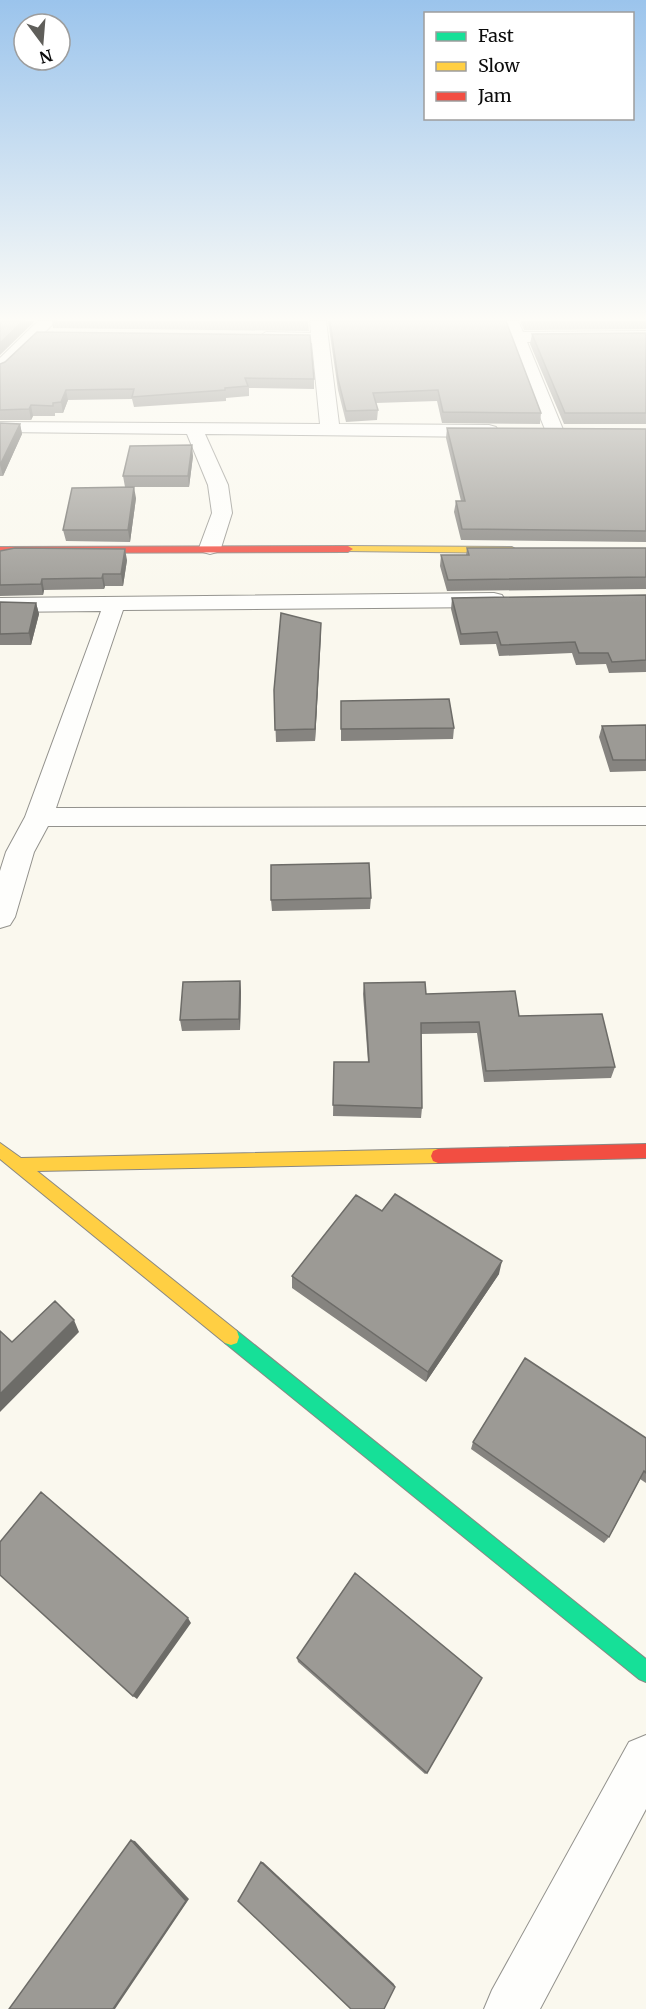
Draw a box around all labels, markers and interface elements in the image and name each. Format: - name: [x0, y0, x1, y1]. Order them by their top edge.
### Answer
- north arrow: [12, 12, 72, 72]
- legend: [424, 12, 634, 120]
- text: Fast: [478, 24, 514, 47]
- text: N: [37, 45, 55, 68]
- text: Slow: [478, 54, 521, 77]
- text: Jam: [477, 84, 512, 107]

